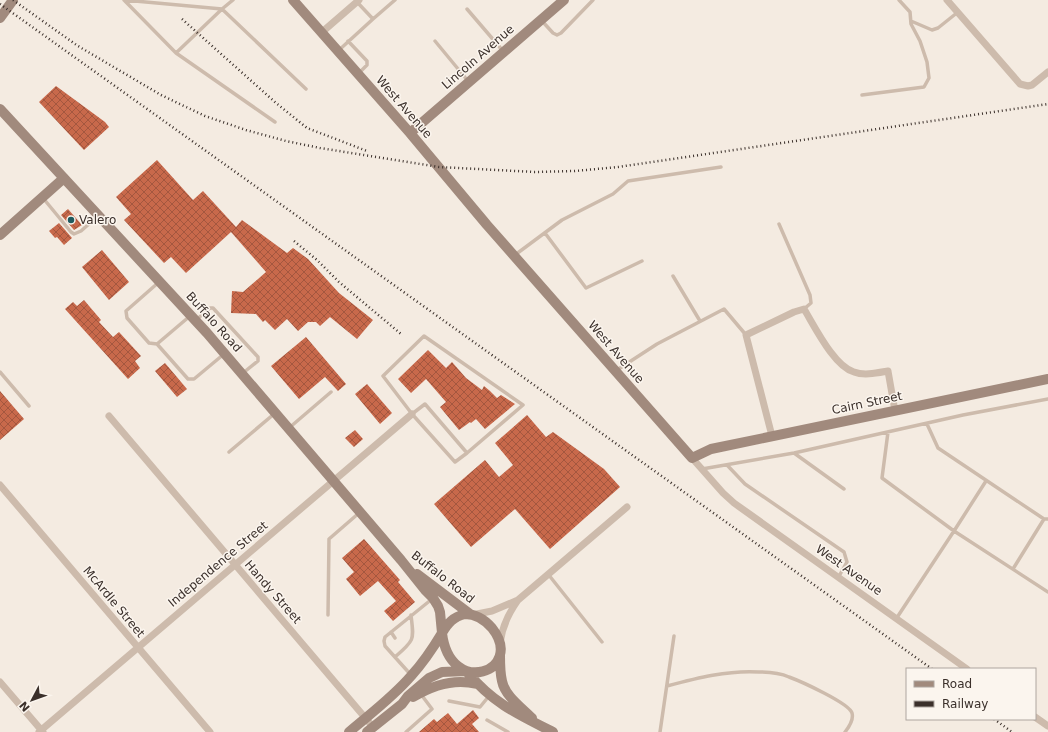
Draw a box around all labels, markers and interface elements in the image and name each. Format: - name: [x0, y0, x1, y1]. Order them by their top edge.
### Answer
- street label: Lincoln Avenue: [439, 22, 517, 92]
- street label: West Avenue: [373, 73, 435, 141]
- place label: Valero: [79, 213, 116, 227]
- marker: Valero: [66, 215, 76, 225]
- street label: Buffalo Road: [183, 289, 245, 355]
- street label: West Avenue: [585, 318, 647, 386]
- street label: Cairn Street: [830, 389, 904, 417]
- street label: Independence Street: [165, 518, 271, 610]
- street label: West Avenue: [813, 542, 885, 598]
- street label: Buffalo Road: [409, 548, 477, 606]
- street label: Handy Street: [242, 558, 304, 627]
- street label: McArdle Street: [80, 564, 148, 641]
- legend: [906, 668, 1036, 720]
- text: Road: [942, 677, 972, 691]
- north arrow: [12, 680, 52, 720]
- text: Railway: [942, 697, 988, 711]
- text: N: [17, 698, 33, 714]

